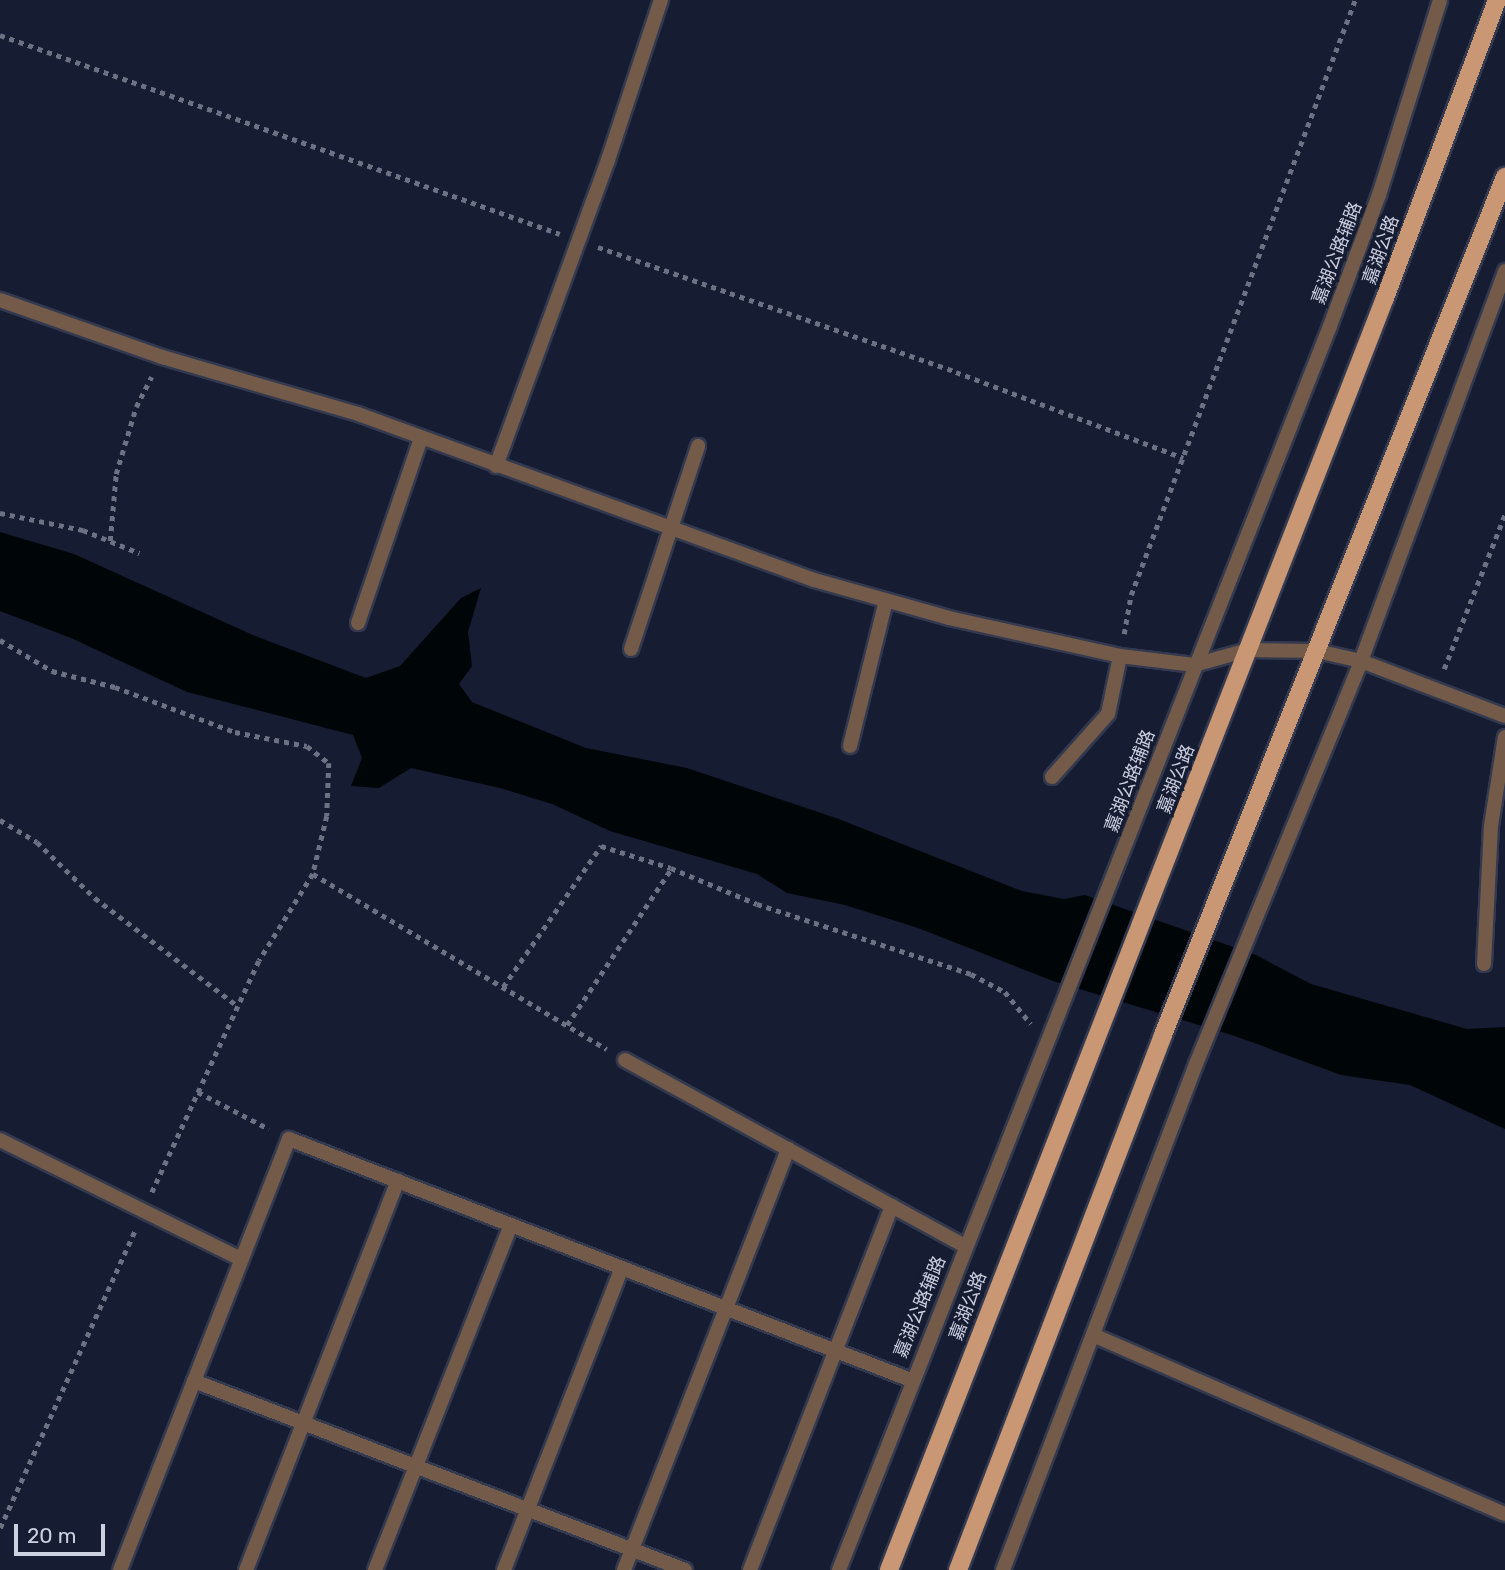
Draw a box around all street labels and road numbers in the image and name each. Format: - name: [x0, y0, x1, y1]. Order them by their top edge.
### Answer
- street label: 嘉湖公路辅路: [1308, 199, 1366, 307]
- street label: 嘉湖公路: [1359, 212, 1403, 288]
- street label: 嘉湖公路辅路: [1101, 727, 1159, 835]
- street label: 嘉湖公路: [1153, 742, 1199, 816]
- street label: 嘉湖公路辅路: [890, 1253, 950, 1361]
- street label: 嘉湖公路: [945, 1269, 991, 1343]

